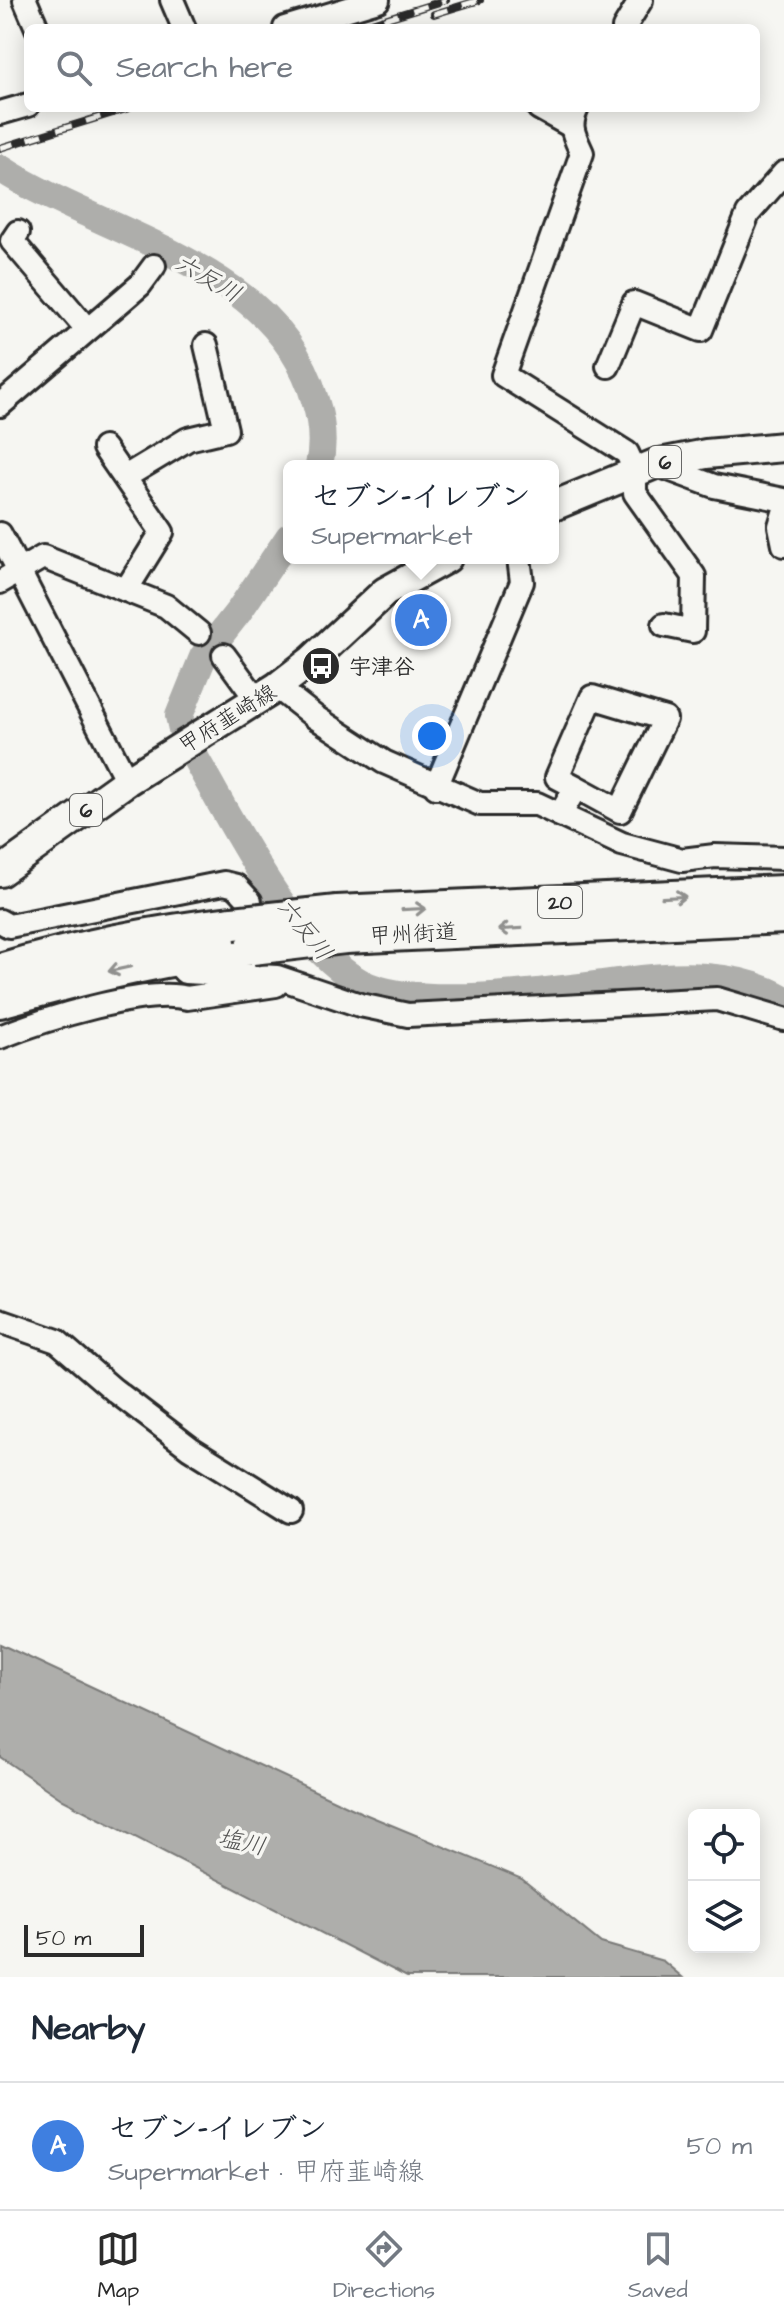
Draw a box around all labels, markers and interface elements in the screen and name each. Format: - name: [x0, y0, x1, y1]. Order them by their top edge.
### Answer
- search box: [24, 24, 760, 112]
- icon: search: [52, 46, 96, 90]
- text: Search here: [116, 47, 293, 89]
- water label: 六反川: [168, 246, 247, 312]
- road number: 6: [649, 446, 681, 478]
- popup: [283, 460, 559, 564]
- text: セブン-イレブン: [311, 476, 531, 518]
- text: Supermarket: [311, 518, 472, 554]
- pin: A: [395, 590, 447, 650]
- bus stop icon: 宇津谷: [300, 645, 342, 687]
- place label: 宇津谷: [349, 652, 415, 683]
- street label: 甲府韮崎線: [173, 677, 283, 762]
- your location: [412, 716, 452, 756]
- road number: 6: [70, 794, 102, 826]
- road number: 20: [538, 886, 582, 918]
- one-way arrow: [660, 889, 687, 904]
- water label: 六反川: [268, 891, 340, 968]
- one-way arrow: [401, 901, 427, 916]
- street label: 甲州街道: [368, 917, 458, 952]
- one-way arrow: [497, 922, 524, 937]
- one-way arrow: [107, 962, 133, 977]
- map controls: [688, 1809, 760, 1953]
- button: locate: [688, 1809, 760, 1881]
- water label: 塩川: [215, 1821, 269, 1865]
- button: layers: [688, 1881, 760, 1953]
- scale bar: [24, 1921, 144, 1957]
- text: 50 m: [36, 1923, 91, 1954]
- text: Nearby: [32, 2005, 146, 2053]
- text: セブン-イレブン: [108, 2108, 327, 2150]
- text: A: [50, 2128, 66, 2164]
- text: 50 m: [687, 2128, 752, 2164]
- text: Supermarket · 甲府韮崎線: [108, 2154, 424, 2190]
- tab: Map: [96, 2227, 140, 2306]
- tab: Directions: [333, 2227, 435, 2306]
- tab: Saved: [628, 2227, 688, 2306]

